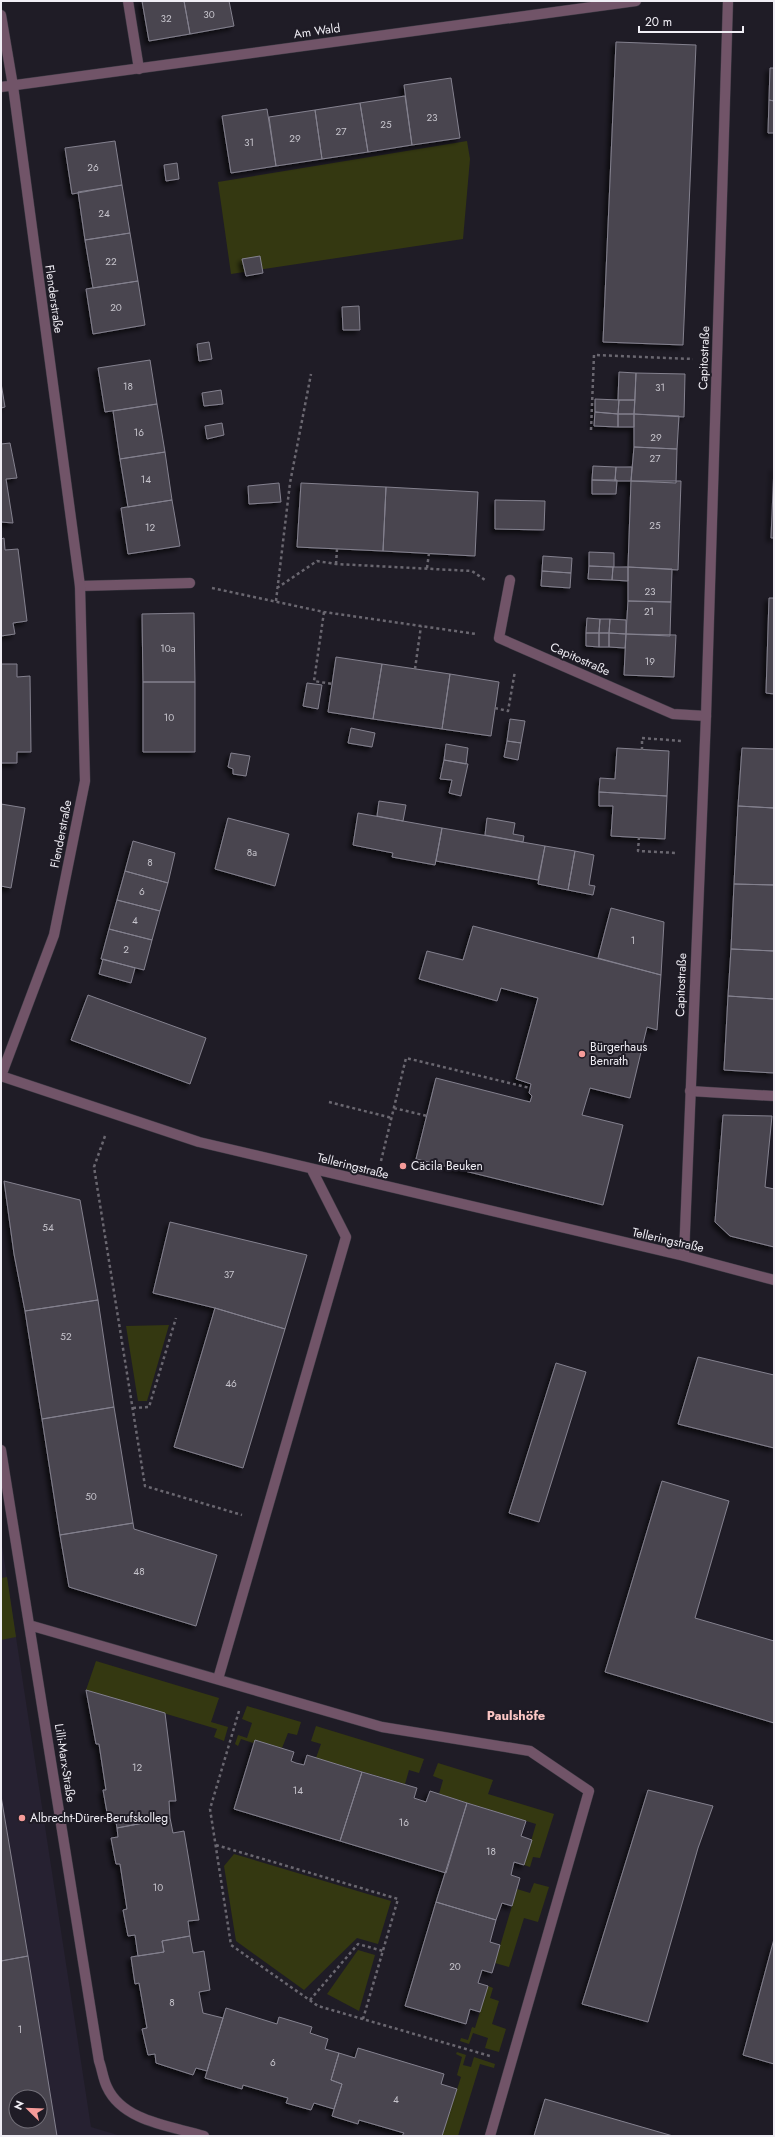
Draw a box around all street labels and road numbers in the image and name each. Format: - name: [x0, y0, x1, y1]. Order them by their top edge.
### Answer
- street label: Am Wald: [293, 19, 341, 43]
- street label: Flenderstraße: [40, 264, 68, 334]
- street label: Capitostraße: [694, 326, 714, 390]
- street label: Capitostraße: [547, 638, 613, 680]
- street label: Flenderstraße: [46, 798, 76, 870]
- street label: Capitostraße: [671, 953, 691, 1017]
- street label: Telleringstraße: [315, 1148, 391, 1184]
- street label: Telleringstraße: [630, 1223, 706, 1257]
- street label: Lilli-Marx-Straße: [50, 1722, 80, 1804]

